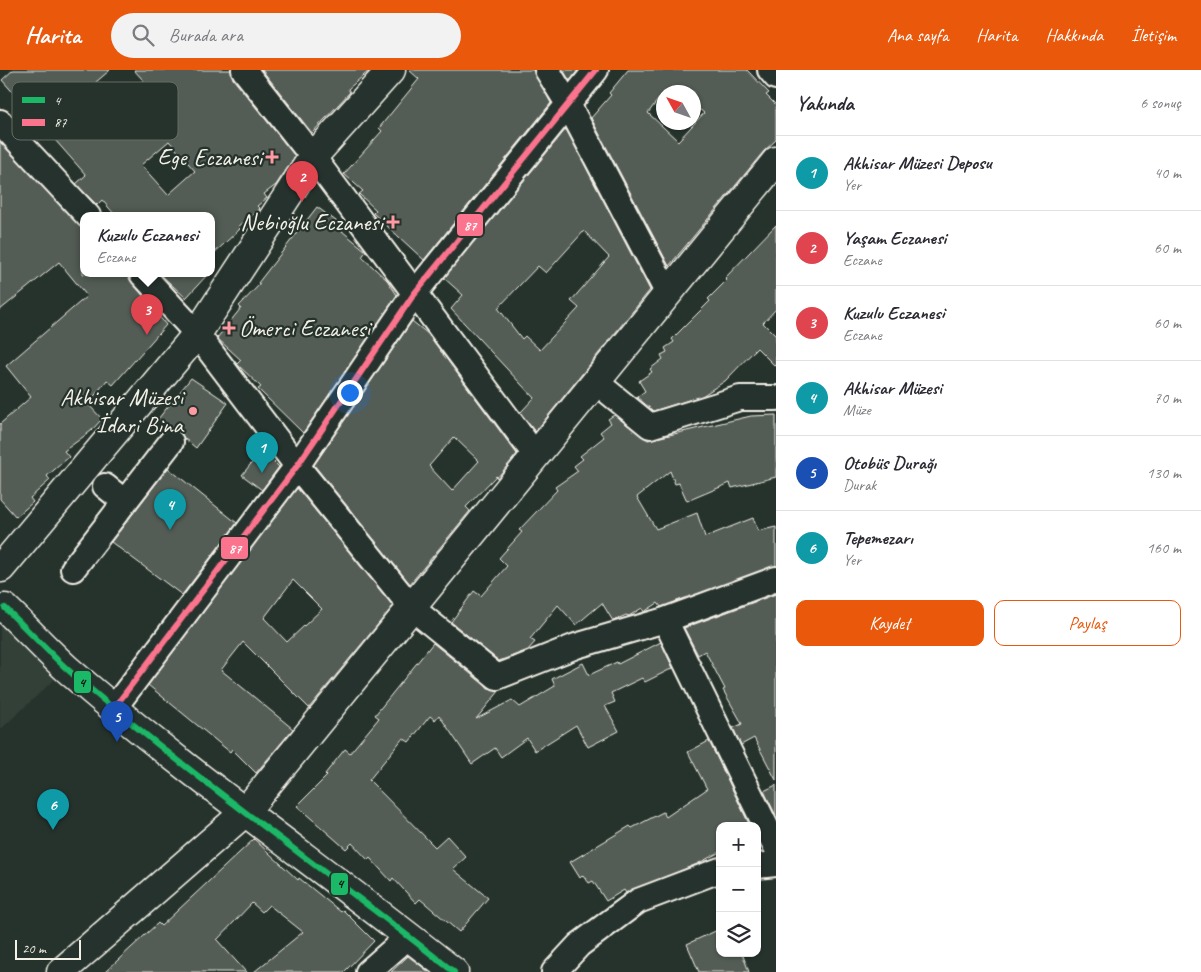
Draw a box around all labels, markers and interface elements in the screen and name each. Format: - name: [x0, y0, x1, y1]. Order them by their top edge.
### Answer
- search box: [111, 13, 461, 58]
- text: Harita: [25, 20, 81, 50]
- icon: search: [129, 21, 157, 49]
- text: Burada ara: [169, 23, 243, 47]
- text: Ana sayfa: [887, 24, 948, 46]
- text: Harita: [976, 24, 1017, 46]
- text: Hakkında: [1045, 24, 1103, 46]
- text: İletişim: [1131, 24, 1176, 46]
- legend: [12, 82, 178, 140]
- north arrow: [656, 85, 701, 130]
- text: Yakında: [796, 90, 854, 116]
- text: 4: [54, 92, 62, 109]
- text: 6 sonuç: [1140, 93, 1181, 113]
- text: 87: [54, 114, 67, 131]
- place label: Ege Eczanesi: [157, 142, 265, 172]
- marker: Ege Eczanesi: [266, 151, 278, 163]
- text: Akhisar Müzesi Deposu: [843, 151, 992, 175]
- pin: 2: [286, 161, 318, 202]
- text: 1: [808, 163, 816, 183]
- text: 40 m: [1154, 163, 1181, 183]
- text: Yer: [843, 175, 861, 195]
- place label: Nebioğlu Eczanesi: [240, 207, 386, 237]
- popup: [80, 212, 215, 277]
- line badge: 87: [456, 213, 484, 237]
- marker: Nebioğlu Eczanesi: [387, 216, 399, 228]
- text: 87: [464, 217, 478, 234]
- text: Kuzulu Eczanesi: [97, 223, 198, 247]
- text: Yaşam Eczanesi: [843, 226, 946, 250]
- text: 2: [808, 238, 816, 258]
- text: 60 m: [1154, 238, 1181, 258]
- text: Eczane: [97, 247, 135, 267]
- text: Eczane: [843, 250, 882, 270]
- pin: 3: [131, 294, 163, 335]
- text: Kuzulu Eczanesi: [843, 301, 944, 325]
- place label: Ömerci Eczanesi: [239, 313, 372, 343]
- text: 3: [808, 313, 816, 333]
- text: 60 m: [1154, 313, 1181, 333]
- marker: Ömerci Eczanesi: [223, 322, 235, 334]
- text: Eczane: [843, 325, 882, 345]
- text: Akhisar Müzesi: [843, 376, 942, 400]
- your location: [337, 380, 363, 406]
- place label: Akhisar Müzesi İdari Bina: [60, 382, 186, 440]
- text: 4: [808, 388, 816, 408]
- text: 70 m: [1154, 388, 1181, 408]
- text: Müze: [843, 400, 871, 420]
- marker: Akhisar Müzesi İdari Bina: [187, 405, 199, 417]
- pin: 1: [246, 432, 278, 473]
- text: Otobüs Durağı: [843, 451, 936, 475]
- text: 5: [809, 463, 815, 483]
- text: 130 m: [1147, 463, 1181, 483]
- text: Durak: [843, 475, 876, 495]
- pin: 4: [154, 489, 186, 530]
- text: Tepemezarı: [843, 526, 913, 550]
- line badge: 87: [220, 536, 249, 560]
- text: 6: [808, 538, 816, 558]
- text: 160 m: [1147, 538, 1181, 558]
- text: 87: [229, 540, 243, 557]
- text: Yer: [843, 550, 861, 570]
- button: Kaydet: [796, 600, 984, 646]
- button: Paylaş: [994, 600, 1181, 646]
- line badge: 4: [73, 670, 92, 694]
- text: 4: [79, 674, 87, 691]
- pin: 5: [101, 701, 133, 742]
- pin: 6: [37, 789, 69, 830]
- map controls: [716, 822, 761, 957]
- button: +: [716, 822, 761, 867]
- button: −: [716, 867, 761, 912]
- line badge: 4: [330, 872, 349, 896]
- text: 4: [337, 875, 345, 892]
- button: layers: [716, 912, 761, 957]
- scale bar: [15, 937, 81, 960]
- text: 20 m: [22, 940, 46, 957]

